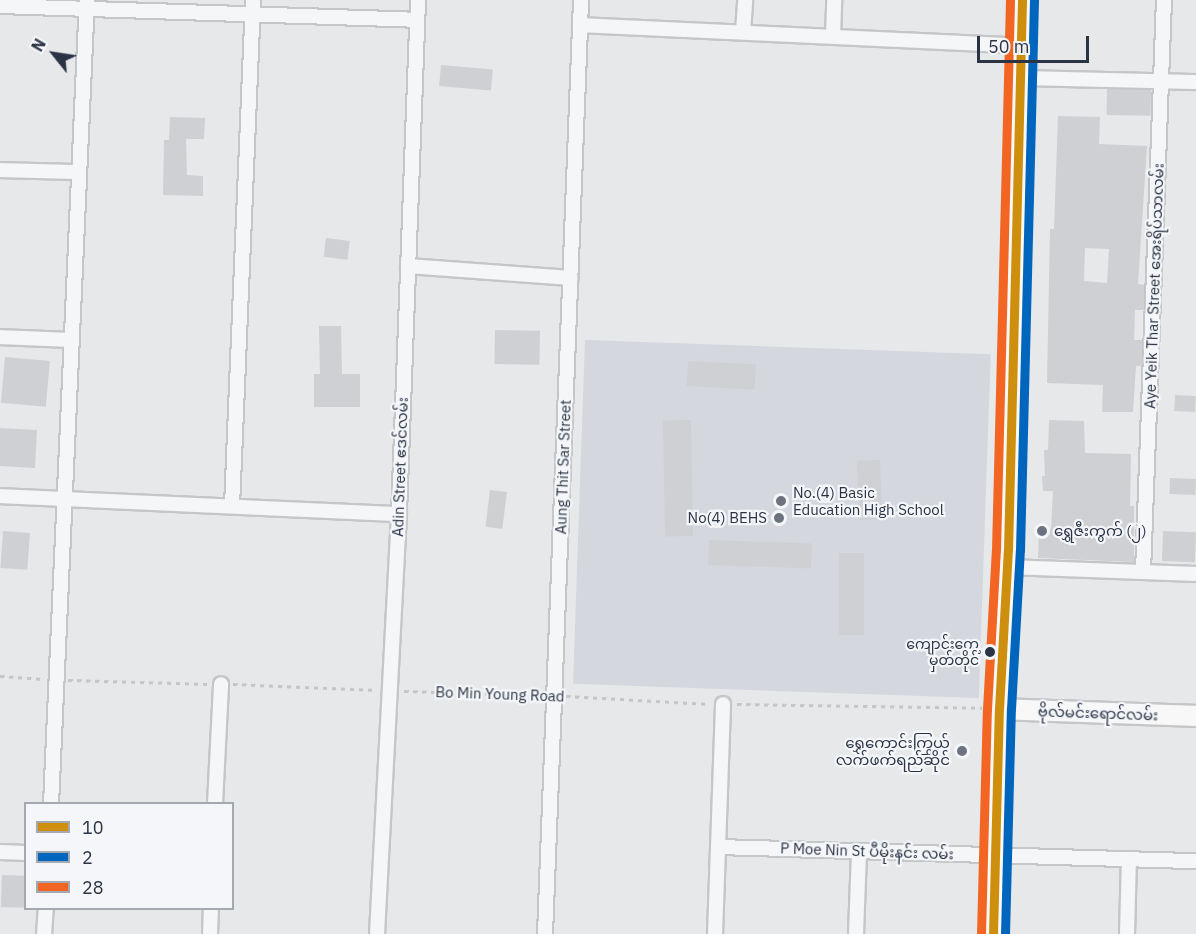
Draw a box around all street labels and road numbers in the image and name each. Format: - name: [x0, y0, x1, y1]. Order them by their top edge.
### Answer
- street label: Aye Yeik Thar Street အေးရိပ်သာလမ်း: [1141, 163, 1167, 409]
- street label: Adin Street ဧဒင်လမ်း: [389, 397, 411, 537]
- street label: Aung Thit Sar Street: [552, 399, 574, 535]
- street label: Bo Min Young Road: [435, 683, 565, 705]
- street label: ဗိုလ်မင်းရောင်လမ်း: [1037, 702, 1159, 724]
- street label: P Moe Nin St ပီမိုးနင်း လမ်း: [780, 839, 954, 863]

